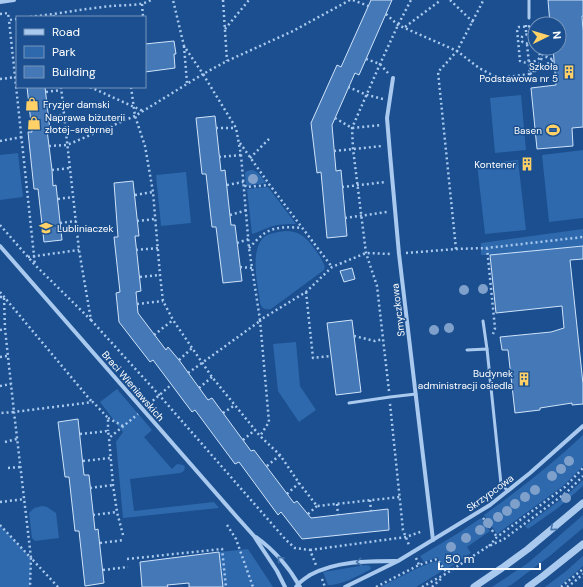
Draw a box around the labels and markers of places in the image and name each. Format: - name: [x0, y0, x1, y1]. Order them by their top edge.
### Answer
- place label: Szkoła Podstawowa nr 5: [479, 60, 558, 85]
- building icon: Szkoła Podstawowa nr 5: [561, 64, 577, 80]
- shop icon: Fryzjer damski: [24, 96, 40, 112]
- place label: Fryzjer damski: [43, 98, 110, 111]
- place label: Naprawa biżuterii złotej-srebrnej: [45, 111, 125, 136]
- shop icon: Naprawa biżuterii złotej-srebrnej: [26, 115, 42, 131]
- sports icon: Basen: [545, 122, 561, 138]
- place label: Basen: [514, 124, 542, 137]
- building icon: Kontener: [519, 156, 535, 172]
- place label: Kontener: [474, 158, 516, 171]
- school or university icon: Lubliniaczek: [38, 220, 54, 236]
- place label: Lubliniaczek: [57, 222, 114, 235]
- place label: Budynek administracji osiedla: [418, 367, 513, 392]
- building icon: Budynek administracji osiedla: [516, 371, 532, 387]

